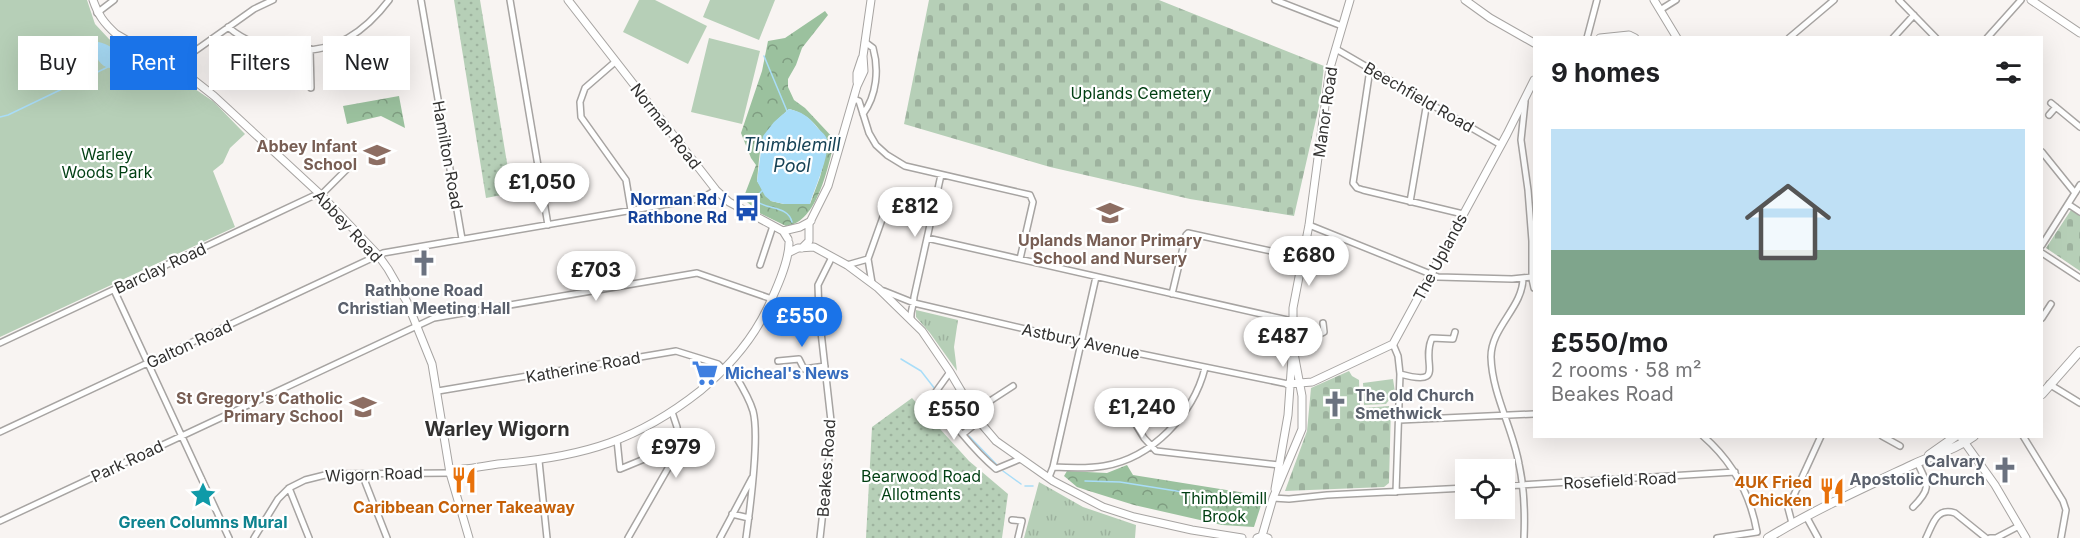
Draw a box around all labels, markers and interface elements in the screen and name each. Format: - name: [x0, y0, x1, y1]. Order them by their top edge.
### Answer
- chip: Buy: [18, 36, 98, 90]
- chip: Rent: [110, 36, 197, 90]
- chip: Filters: [209, 36, 311, 90]
- chip: New: [323, 36, 410, 90]
- icon: filters: [1992, 56, 2025, 89]
- street label: Beechfield Road: [1360, 57, 1478, 137]
- text: 9 homes: [1551, 57, 1660, 88]
- street label: Manor Road: [1309, 65, 1341, 159]
- street label: Norman Road: [626, 79, 706, 173]
- park label: Uplands Cemetery: [1071, 83, 1211, 103]
- street label: Hamilton Road: [429, 99, 467, 211]
- water label: Thimblemill Pool: [743, 134, 841, 176]
- place label: Abbey Infant School: [257, 136, 357, 174]
- school or university icon: Abbey Infant School: [362, 140, 392, 170]
- park label: Warley Woods Park: [61, 144, 153, 182]
- pin: £1,050: [493, 163, 591, 214]
- icon: home: [1734, 168, 1842, 276]
- text: £1,050: [508, 170, 576, 194]
- street label: Abbey Road: [309, 186, 387, 266]
- pin: £812: [879, 187, 951, 238]
- place label: Norman Rd / Rathbone Rd: [628, 189, 727, 227]
- bus stop icon: Norman Rd / Rathbone Rd: [732, 193, 762, 223]
- text: £812: [891, 194, 939, 218]
- school or university icon: Uplands Manor Primary School and Nursery: [1095, 198, 1125, 228]
- street label: The Uplands: [1409, 210, 1471, 304]
- place label: Uplands Manor Primary School and Nursery: [1018, 230, 1202, 268]
- pin: £680: [1273, 236, 1345, 287]
- street label: Barclay Road: [111, 238, 209, 298]
- text: £680: [1283, 243, 1335, 267]
- church icon: Rathbone Road Christian Meeting Hall: [409, 248, 439, 278]
- pin: £703: [560, 251, 632, 302]
- text: £703: [571, 258, 621, 282]
- place label: Rathbone Road Christian Meeting Hall: [338, 280, 510, 318]
- pin: £550: [766, 297, 838, 348]
- text: £550: [776, 304, 828, 328]
- street label: Galton Road: [143, 315, 235, 373]
- pin: £487: [1247, 317, 1319, 368]
- street label: Astbury Avenue: [1020, 319, 1142, 363]
- text: £487: [1258, 324, 1308, 348]
- text: £550/mo: [1551, 327, 1668, 358]
- street label: Katherine Road: [524, 347, 642, 387]
- supermarket icon: Micheal's News: [690, 358, 720, 388]
- text: 2 rooms · 58 m²: [1551, 358, 1702, 382]
- place label: Micheal's News: [725, 363, 849, 383]
- text: Beakes Road: [1551, 382, 1674, 406]
- place label: The old Church Smethwick: [1355, 385, 1474, 423]
- place label: St Gregory's Catholic Primary School: [176, 388, 343, 426]
- pin: £1,240: [1093, 388, 1191, 439]
- church icon: The old Church Smethwick: [1320, 389, 1350, 419]
- pin: £550: [918, 390, 990, 441]
- school or university icon: St Gregory's Catholic Primary School: [348, 392, 378, 422]
- text: £1,240: [1108, 395, 1176, 419]
- text: £550: [928, 397, 980, 421]
- district label: Warley Wigorn: [424, 417, 570, 441]
- street label: Beakes Road: [813, 418, 839, 518]
- pin: £979: [640, 428, 712, 479]
- text: £979: [651, 435, 701, 459]
- street label: Park Road: [88, 436, 166, 486]
- place label: Calvary Apostolic Church: [1850, 451, 1985, 489]
- church icon: Calvary Apostolic Church: [1990, 455, 2020, 485]
- map controls: [1455, 459, 1515, 519]
- button: locate: [1455, 459, 1515, 519]
- street label: Wigorn Road: [325, 462, 423, 486]
- restaurant icon: Caribbean Corner Takeaway: [449, 465, 479, 495]
- park label: Bearwood Road Allotments: [861, 466, 981, 504]
- street label: Rosefield Road: [1563, 467, 1677, 493]
- place label: 4UK Fried Chicken: [1735, 472, 1812, 510]
- restaurant icon: 4UK Fried Chicken: [1817, 476, 1847, 506]
- place icon: Green Columns Mural: [188, 480, 218, 510]
- park label: Thimblemill Brook: [1181, 488, 1267, 526]
- place label: Caribbean Corner Takeaway: [353, 497, 575, 517]
- place label: Green Columns Mural: [119, 512, 288, 532]

